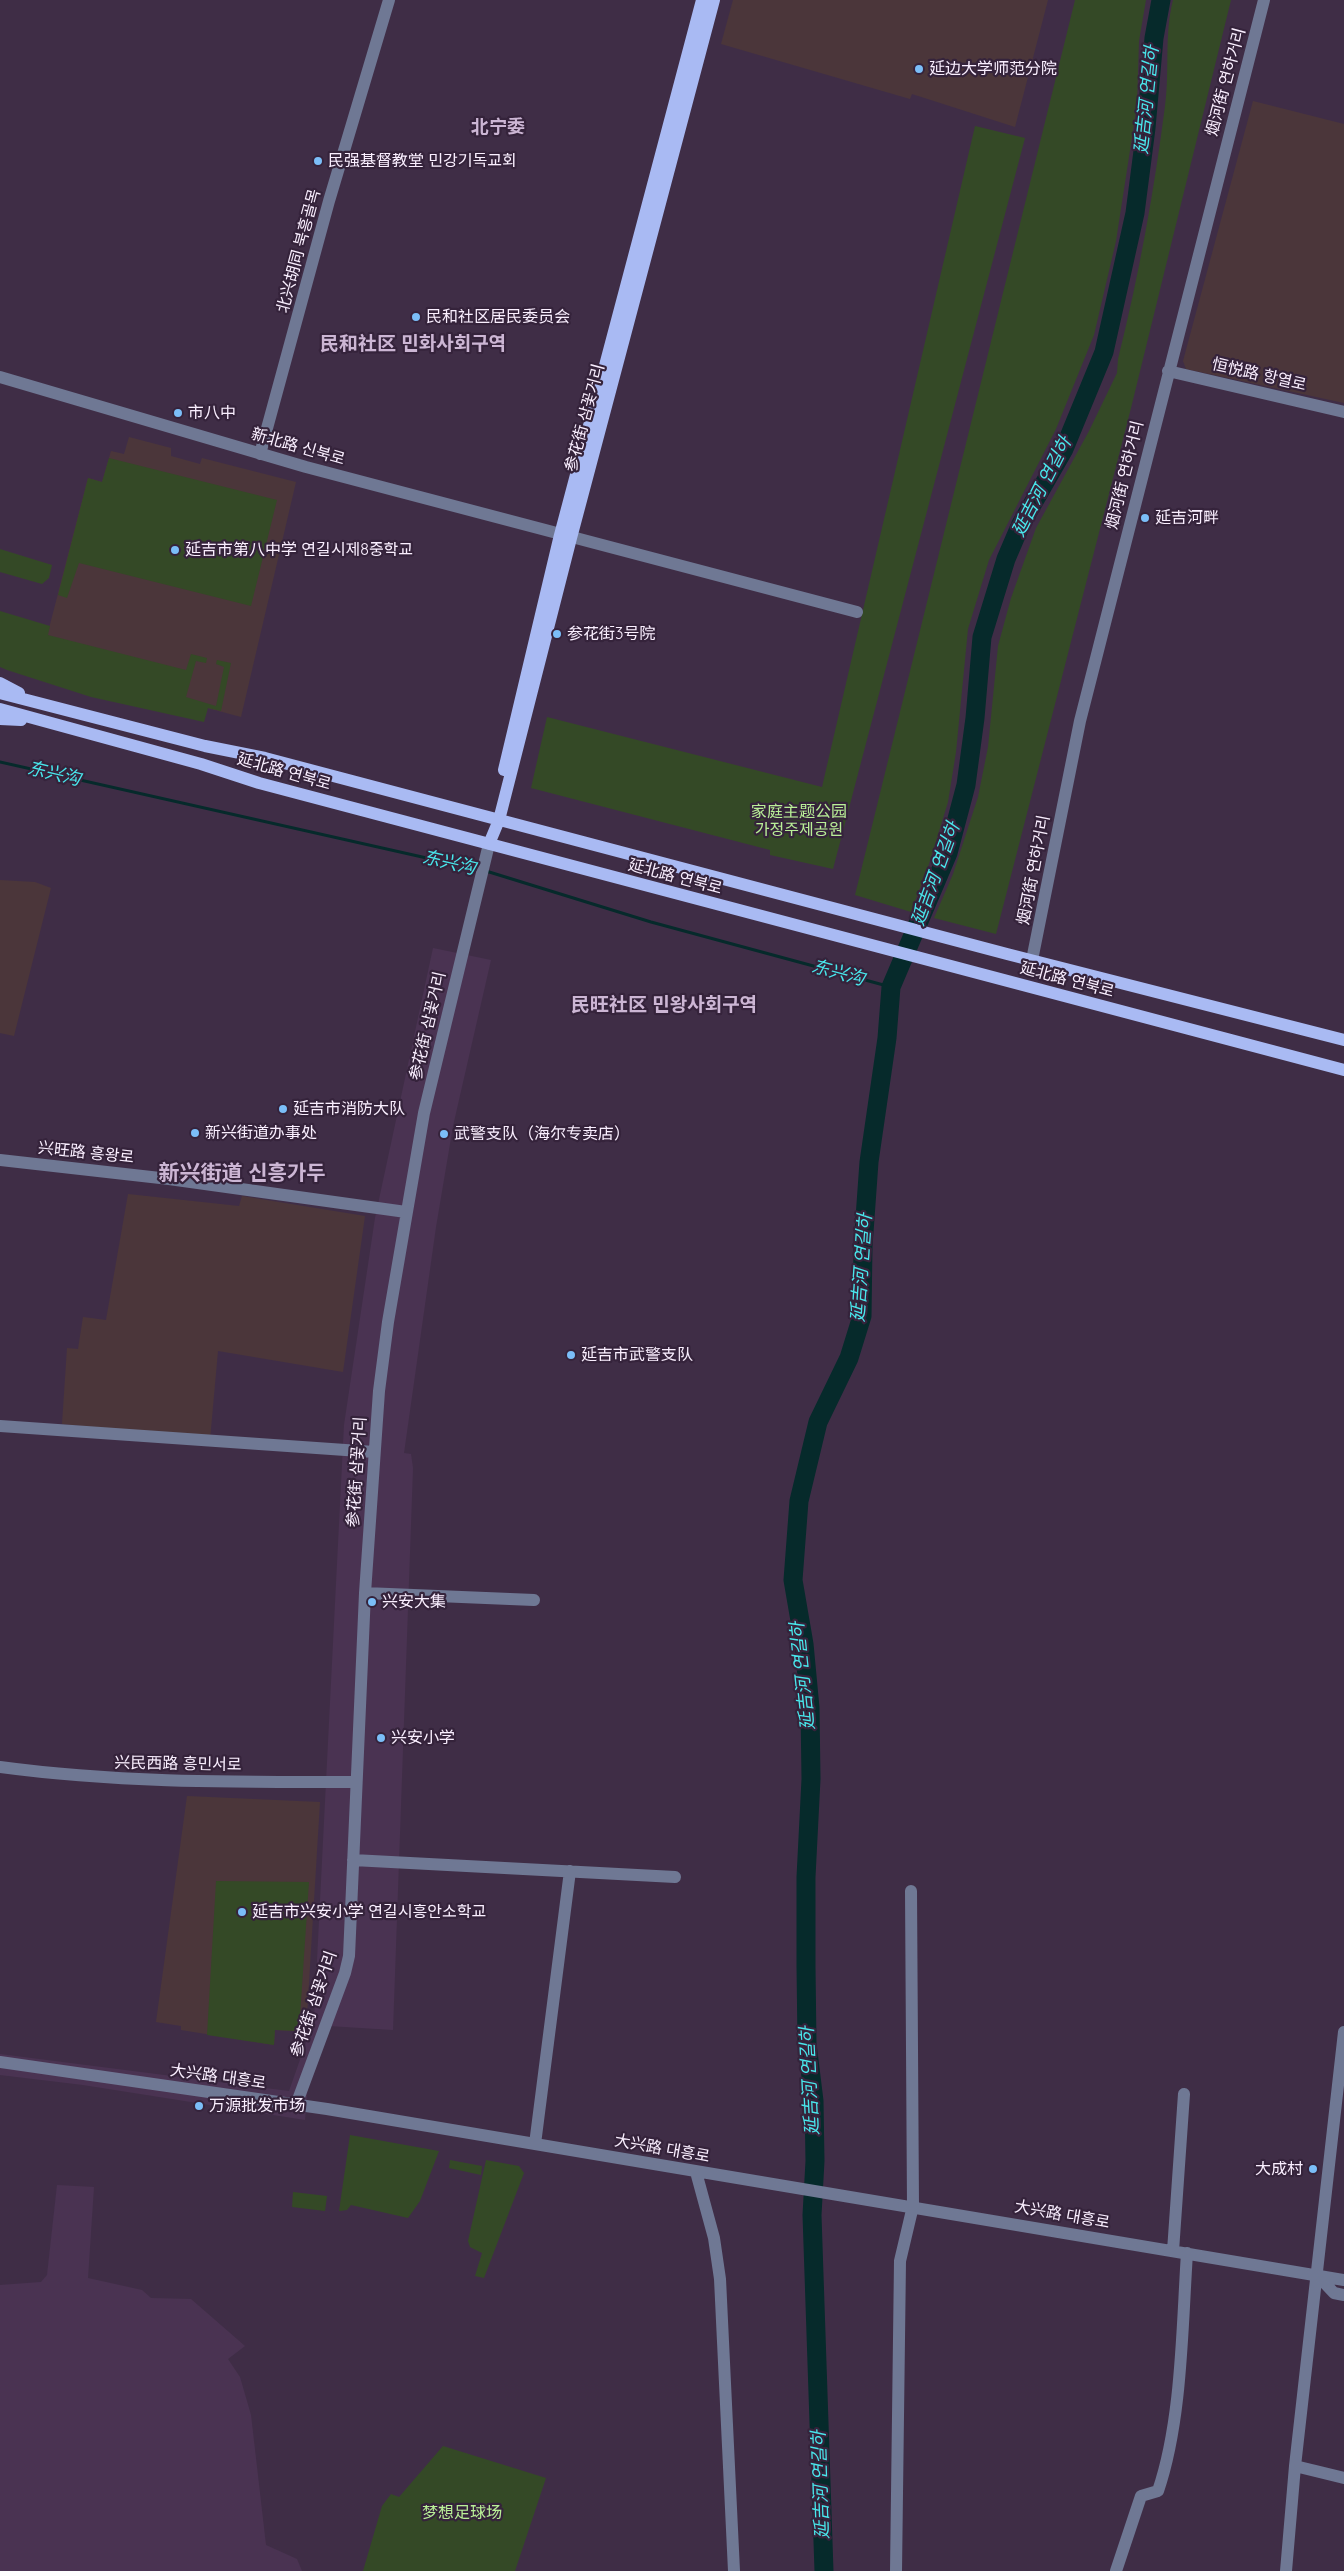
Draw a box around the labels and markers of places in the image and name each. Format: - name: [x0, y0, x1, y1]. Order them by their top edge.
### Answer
- place label: 延边大学师范分院: [929, 59, 1057, 79]
- marker: 延边大学师范分院: [913, 63, 925, 75]
- place label: 民强基督教堂 민강기독교회: [328, 151, 517, 171]
- marker: 民强基督教堂 민강기독교회: [312, 155, 324, 167]
- place label: 民和社区居民委员会: [426, 307, 570, 327]
- marker: 民和社区居民委员会: [410, 311, 422, 323]
- place label: 市八中: [188, 403, 236, 423]
- marker: 市八中: [172, 407, 184, 419]
- place label: 延吉河畔: [1155, 508, 1219, 528]
- marker: 延吉河畔: [1139, 512, 1151, 524]
- place label: 延吉市第八中学 연길시제8중학교: [185, 540, 413, 560]
- marker: 延吉市第八中学 연길시제8중학교: [169, 544, 181, 556]
- place label: 参花街3号院: [567, 624, 655, 644]
- marker: 参花街3号院: [551, 628, 563, 640]
- place label: 延吉市消防大队: [293, 1099, 405, 1119]
- marker: 延吉市消防大队: [277, 1103, 289, 1115]
- place label: 新兴街道办事处: [205, 1123, 317, 1143]
- place label: 武警支队（海尔专卖店）: [454, 1124, 630, 1144]
- marker: 新兴街道办事处: [189, 1127, 201, 1139]
- marker: 武警支队（海尔专卖店）: [438, 1128, 450, 1140]
- place label: 延吉市武警支队: [581, 1345, 693, 1365]
- marker: 延吉市武警支队: [565, 1349, 577, 1361]
- place label: 兴安大集: [382, 1592, 446, 1612]
- marker: 兴安大集: [366, 1596, 378, 1608]
- place label: 兴安小学: [391, 1728, 455, 1748]
- marker: 兴安小学: [375, 1732, 387, 1744]
- place label: 延吉市兴安小学 연길시흥안소학교: [252, 1902, 486, 1922]
- marker: 延吉市兴安小学 연길시흥안소학교: [236, 1906, 248, 1918]
- place label: 万源批发市场: [209, 2096, 305, 2116]
- marker: 万源批发市场: [193, 2100, 205, 2112]
- place label: 大成村: [1255, 2159, 1303, 2179]
- marker: 大成村: [1307, 2163, 1319, 2175]

